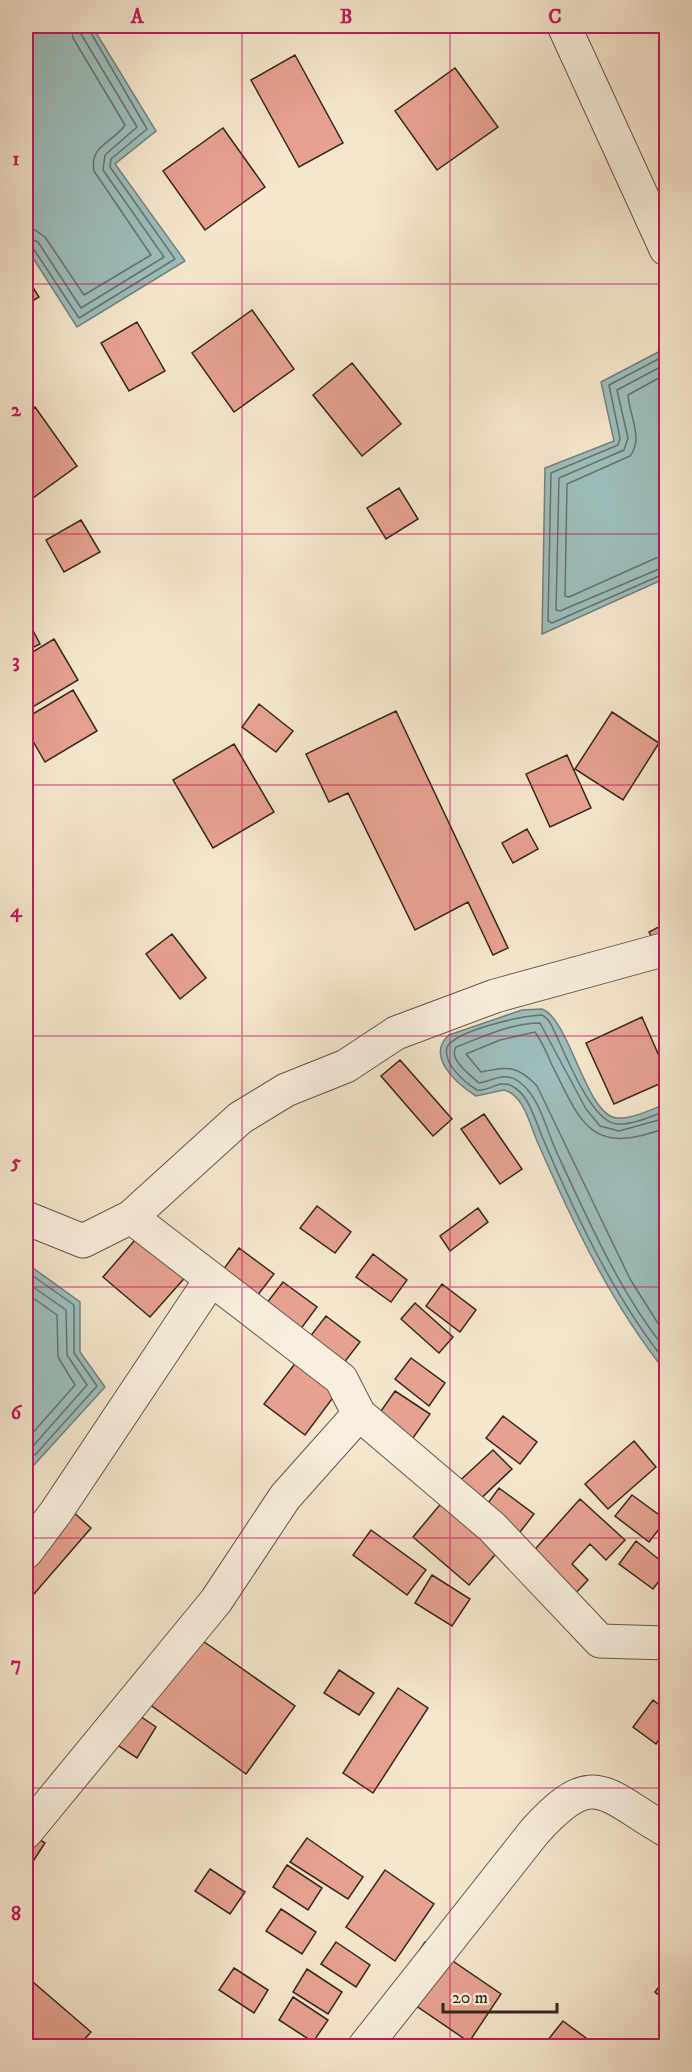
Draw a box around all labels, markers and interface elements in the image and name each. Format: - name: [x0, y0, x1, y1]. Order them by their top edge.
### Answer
- text: A: [130, 5, 145, 30]
- text: B: [340, 5, 352, 30]
- text: C: [548, 5, 562, 30]
- text: 1: [12, 147, 20, 172]
- text: 2: [11, 398, 22, 423]
- text: 3: [12, 649, 20, 674]
- text: 4: [10, 899, 23, 924]
- text: 5: [10, 1150, 21, 1175]
- text: 6: [11, 1401, 23, 1426]
- text: 7: [11, 1652, 21, 1677]
- text: 8: [11, 1902, 21, 1927]
- scale bar: [443, 1976, 557, 2014]
- text: 20 m: [452, 1987, 488, 2009]

